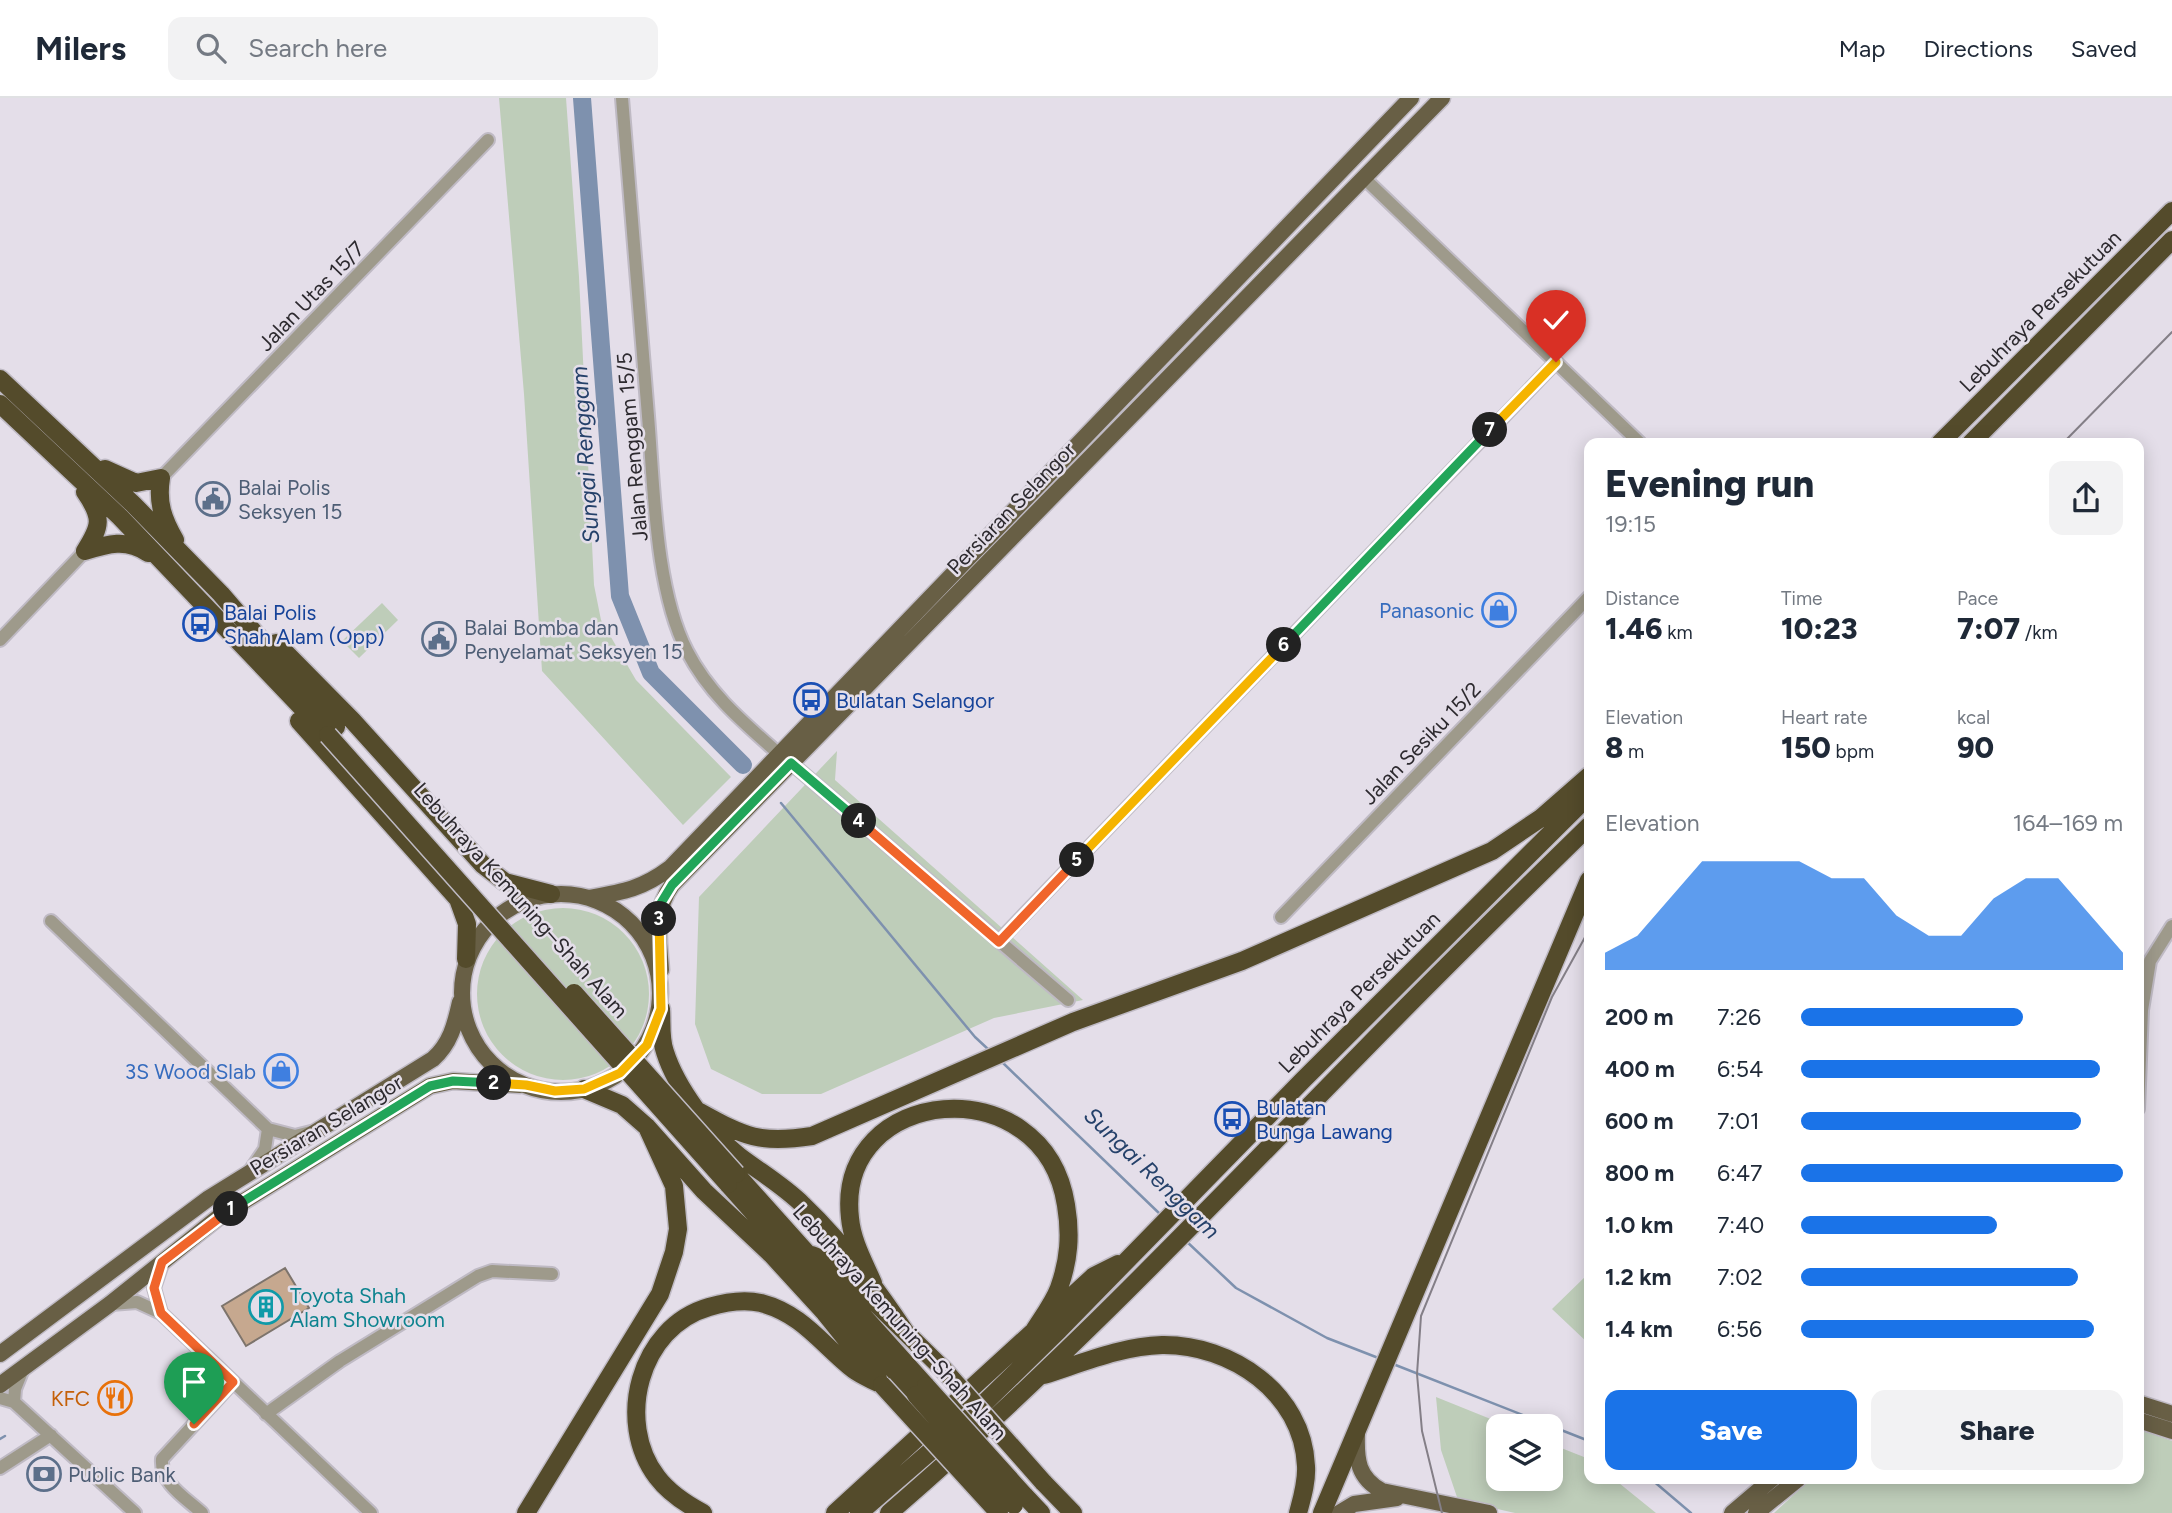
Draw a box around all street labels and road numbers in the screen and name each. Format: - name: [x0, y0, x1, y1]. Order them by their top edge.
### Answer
- street label: Lebuhraya Persekutuan: [1954, 225, 2126, 397]
- street label: Jalan Utas 15/7: [253, 236, 369, 356]
- street label: Jalan Renggam 15/5: [611, 352, 653, 542]
- street label: Persiaran Selangor: [942, 437, 1080, 579]
- street label: Jalan Sesiku 15/2: [1356, 677, 1486, 809]
- street label: Lebuhraya Kemuning–Shah Alam: [409, 777, 633, 1023]
- street label: Lebuhraya Persekutuan: [1273, 906, 1445, 1078]
- street label: Persiaran Selangor: [245, 1070, 407, 1180]
- street label: Lebuhraya Kemuning–Shah Alam: [788, 1199, 1012, 1445]

